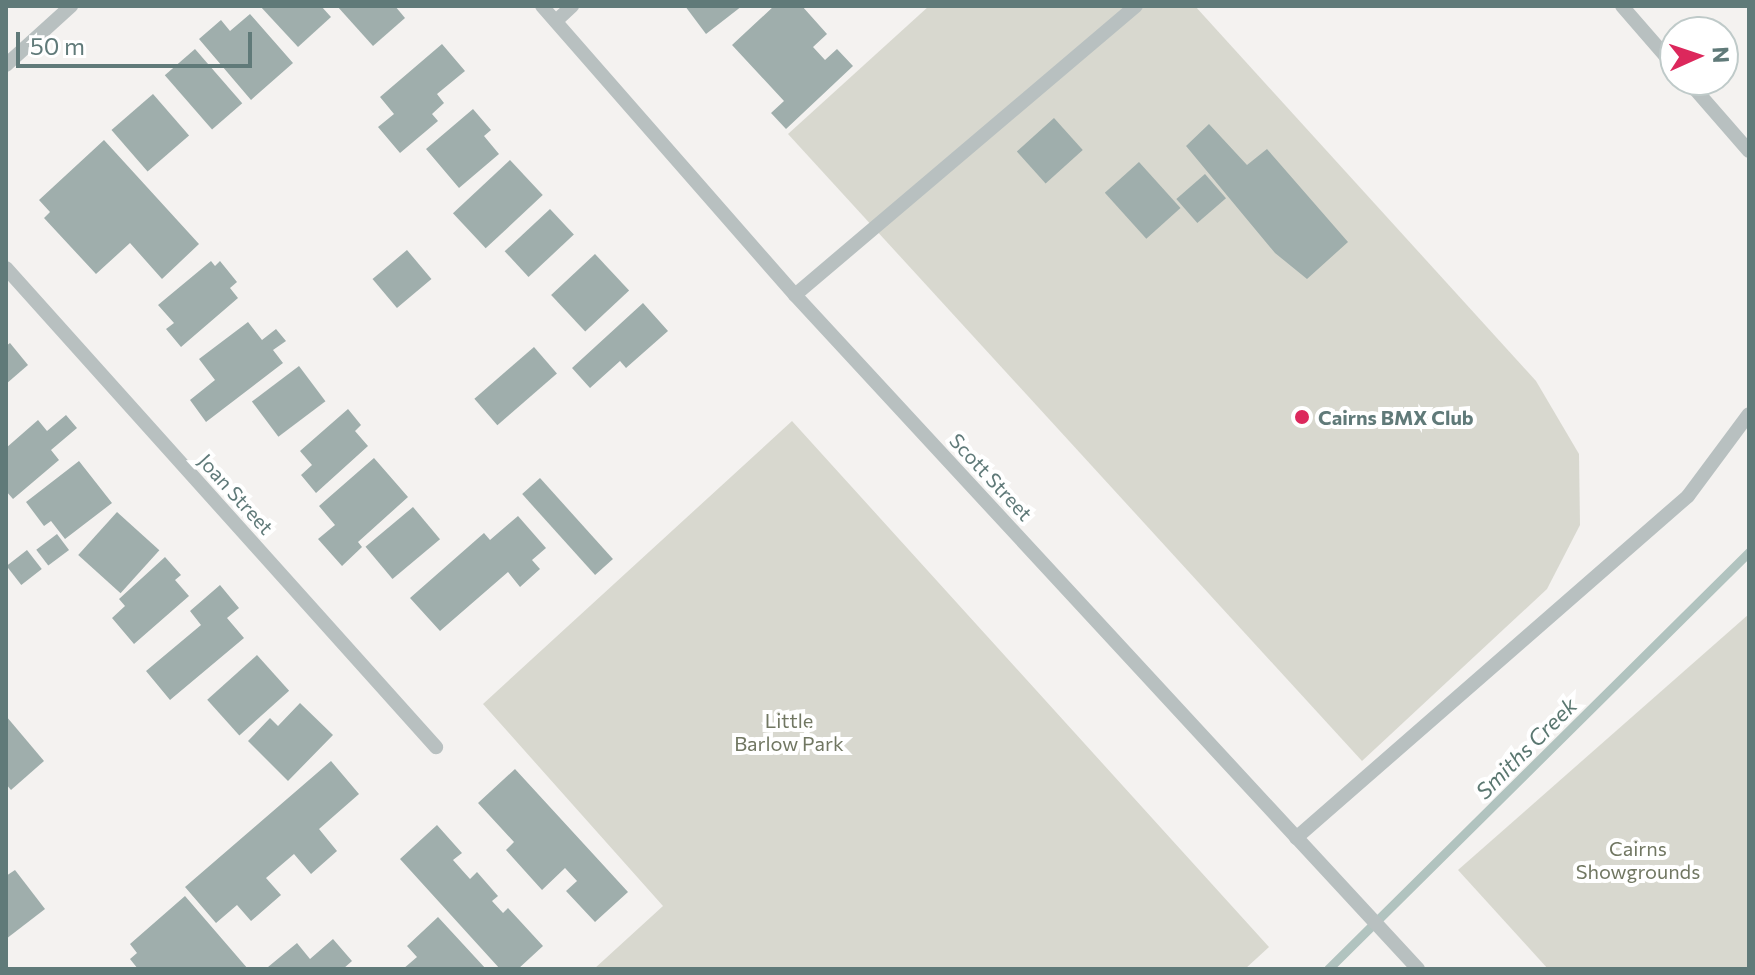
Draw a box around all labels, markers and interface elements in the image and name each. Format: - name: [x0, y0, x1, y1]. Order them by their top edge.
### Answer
- scale bar: [20, 16, 256, 66]
- north arrow: [1659, 16, 1739, 96]
- text: 50 m: [30, 31, 85, 60]
- text: N: [1708, 46, 1735, 64]
- place label: Cairns BMX Club: [1318, 405, 1474, 429]
- marker: Cairns BMX Club: [1293, 408, 1311, 426]
- street label: Scott Street: [945, 429, 1037, 525]
- street label: Joan Street: [194, 449, 278, 539]
- water label: Smiths Creek: [1470, 692, 1582, 804]
- park label: Little Barlow Park: [734, 708, 844, 755]
- park label: Cairns Showgrounds: [1576, 836, 1700, 883]

